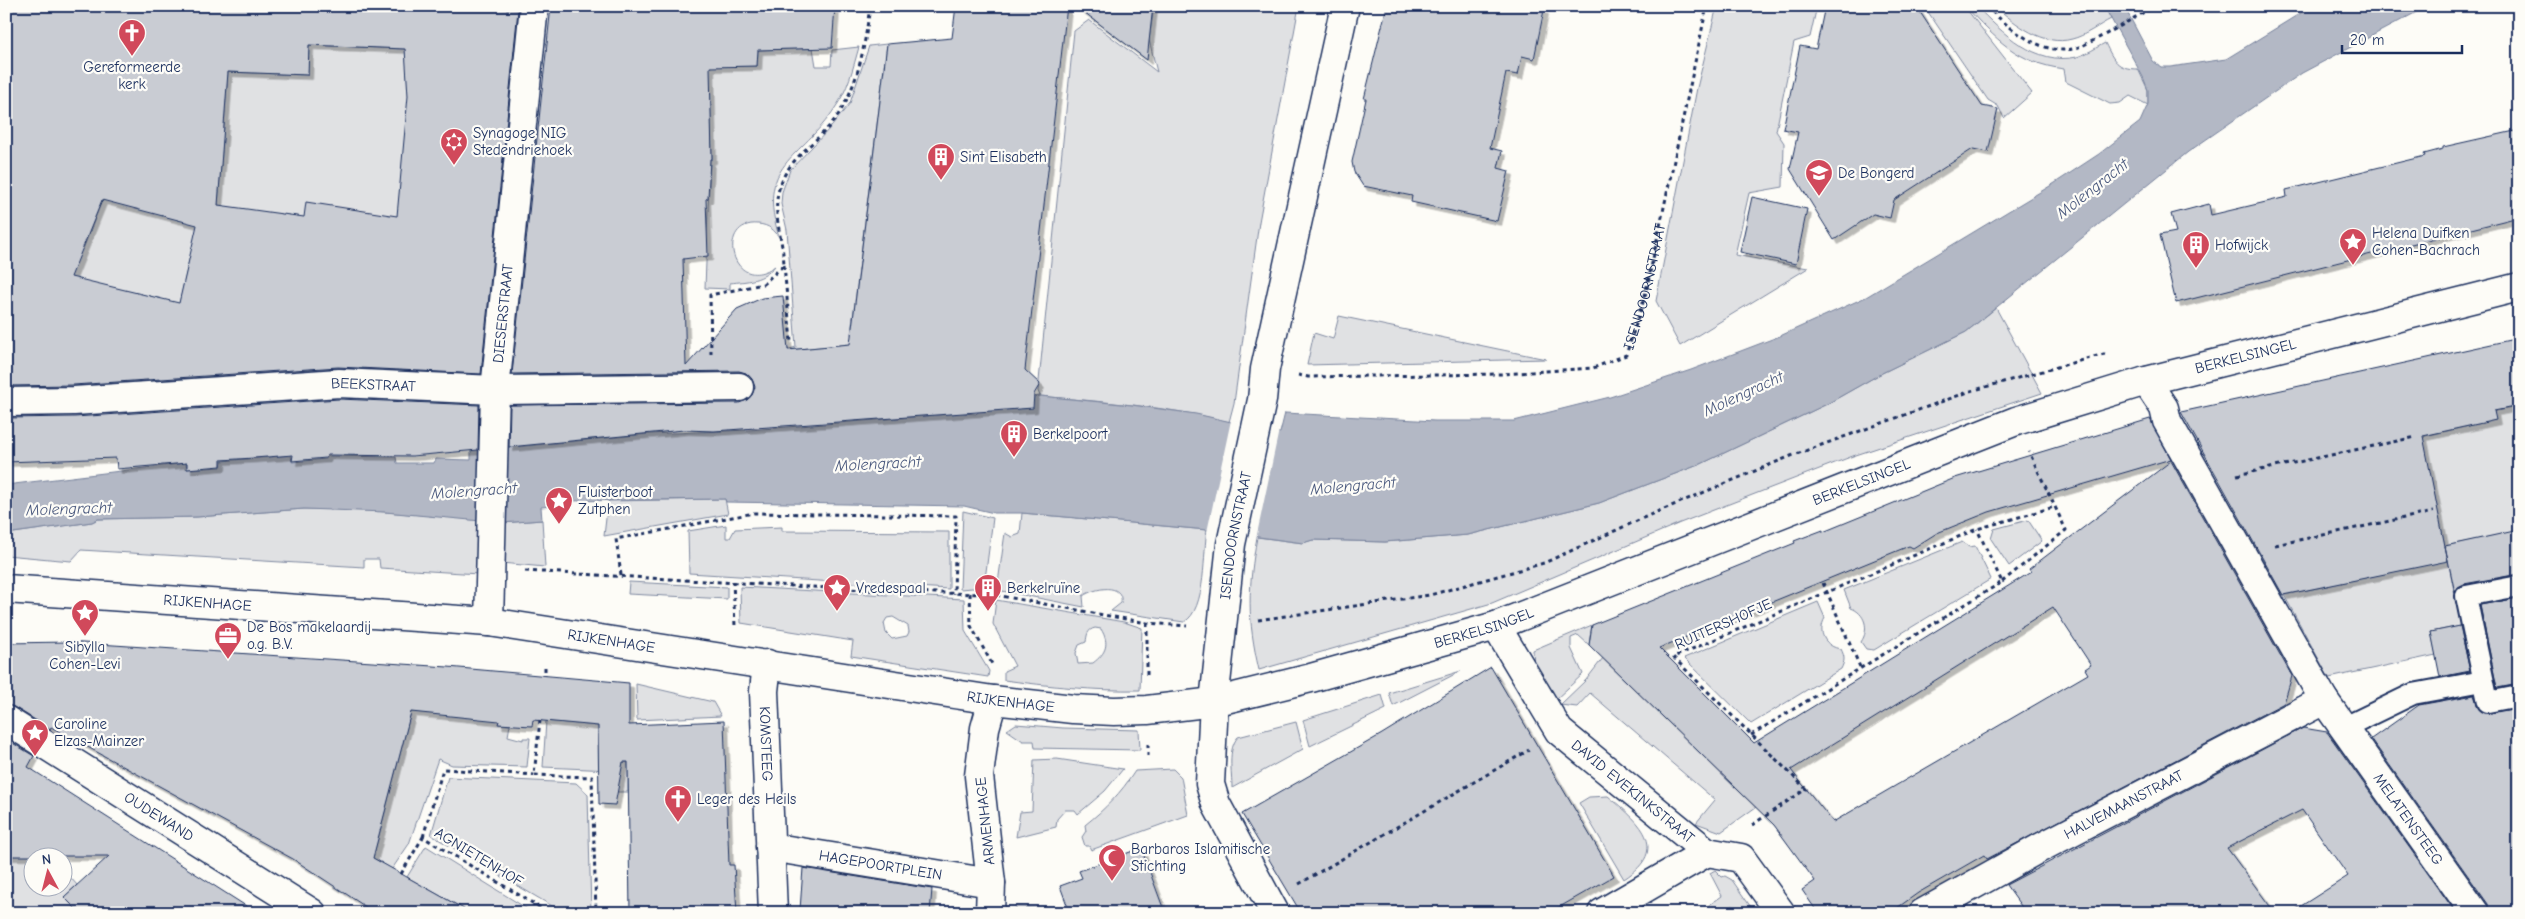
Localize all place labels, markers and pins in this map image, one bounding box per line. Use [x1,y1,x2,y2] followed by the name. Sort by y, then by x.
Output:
[117,18,147,57] church icon: Gereformeerde kerk
[83,58,181,93] place label: Gereformeerde kerk
[473,124,573,159] place label: Synagoge NIG Stedendriehoek
[439,127,469,166] synagogue icon: Synagoge NIG Stedendriehoek
[926,142,956,181] building icon: Sint Elisabeth
[960,148,1047,166] place label: Sint Elisabeth
[1804,158,1834,197] school or university icon: De Bongerd
[1838,164,1914,182] place label: De Bongerd
[2372,224,2480,259] place label: Helena Duifken Cohen-Bachrach
[2338,227,2368,266] place icon: Helena Duifken Cohen-Bachrach
[2181,230,2211,269] building icon: Hofwijck
[2215,236,2269,254] place label: Hofwijck
[999,419,1029,458] building icon: Berkelpoort
[1033,425,1108,443] place label: Berkelpoort
[578,483,653,518] place label: Fluisterboot Zutphen
[544,486,574,525] place icon: Fluisterboot Zutphen
[822,573,852,612] place icon: Vredespaal
[973,573,1003,612] building icon: Berkelruïne
[856,579,926,597] place label: Vredespaal
[1007,579,1081,597] place label: Berkelruïne
[70,598,100,637] place icon: Sibylla Cohen-Levi
[247,618,371,653] place label: De Bos makelaardij o.g. B.V.
[213,621,243,660] office icon: De Bos makelaardij o.g. B.V.
[49,638,121,673] place label: Sibylla Cohen-Levi
[54,715,144,750] place label: Caroline Elzas-Mainzer
[20,718,50,757] place icon: Caroline Elzas-Mainzer
[663,784,693,823] church icon: Leger des Heils
[697,790,796,808] place label: Leger des Heils
[1131,840,1271,875] place label: Barbaros Islamitische Stichting
[1097,843,1127,882] mosque icon: Barbaros Islamitische Stichting

